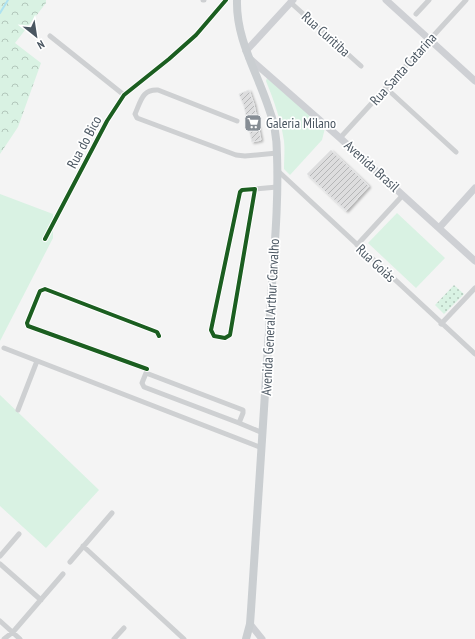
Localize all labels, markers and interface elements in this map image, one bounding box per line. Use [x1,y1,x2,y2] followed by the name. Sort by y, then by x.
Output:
[298,8,354,60] street label: Rua Curitiba
[16,16,56,56] north arrow
[366,29,440,109] street label: Rua Santa Catarina
[35,37,47,52] text: N
[63,113,105,171] street label: Rua do Bico
[243,113,263,133] supermarket icon: Galeria Milano
[266,114,336,132] place label: Galeria Milano
[341,136,404,196] street label: Avenida Brasil
[257,238,283,396] street label: Avenida General Arthur Carvalho
[352,240,400,286] street label: Rua Goiás

